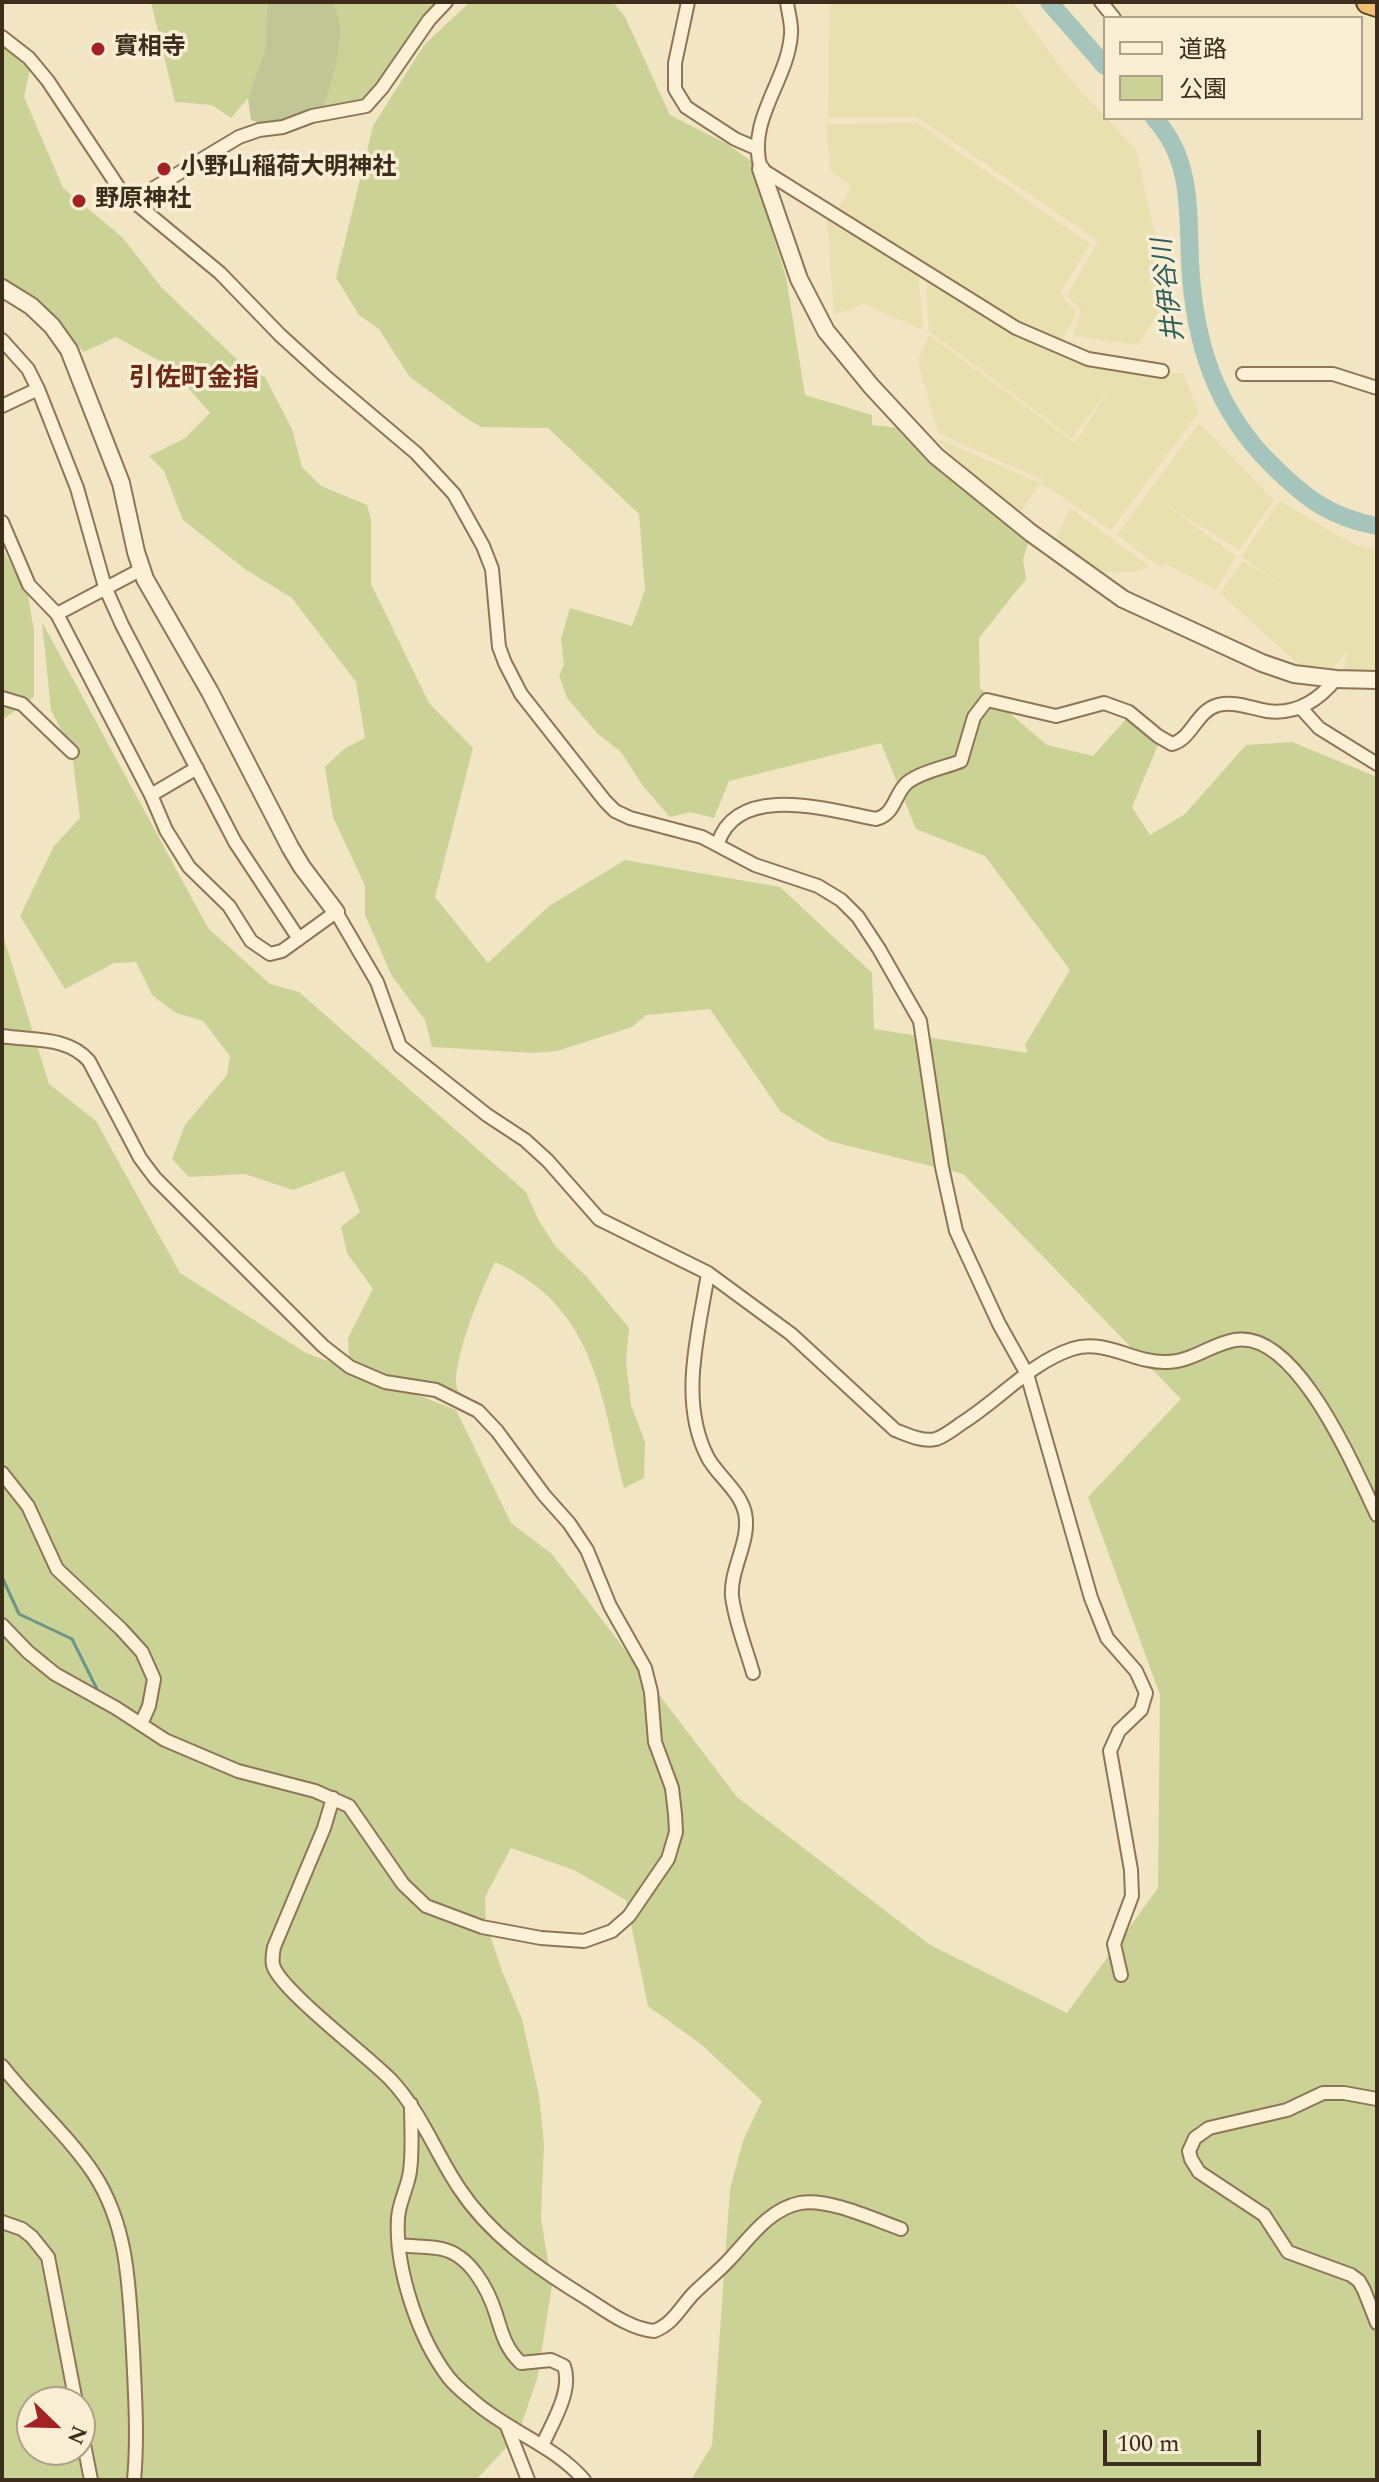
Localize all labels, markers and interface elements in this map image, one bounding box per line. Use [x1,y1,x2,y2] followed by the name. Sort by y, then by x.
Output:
[1103,16,1363,120] legend
[1179,32,1227,68] text: 道路
[114,35,186,63] place label: 實相寺
[89,40,107,58] marker: 實相寺
[1179,72,1227,108] text: 公園
[180,155,396,183] place label: 小野山稲荷大明神社
[155,160,173,178] marker: 小野山稲荷大明神社
[95,187,191,215] place label: 野原神社
[70,192,88,210] marker: 野原神社
[1149,236,1193,344] water label: 井伊谷川
[129,365,259,397] district label: 引佐町金指
[16,2386,96,2466] north arrow
[1107,2414,1265,2464] scale bar
[58,2420,95,2449] text: N
[1117,2426,1180,2462] text: 100 m

